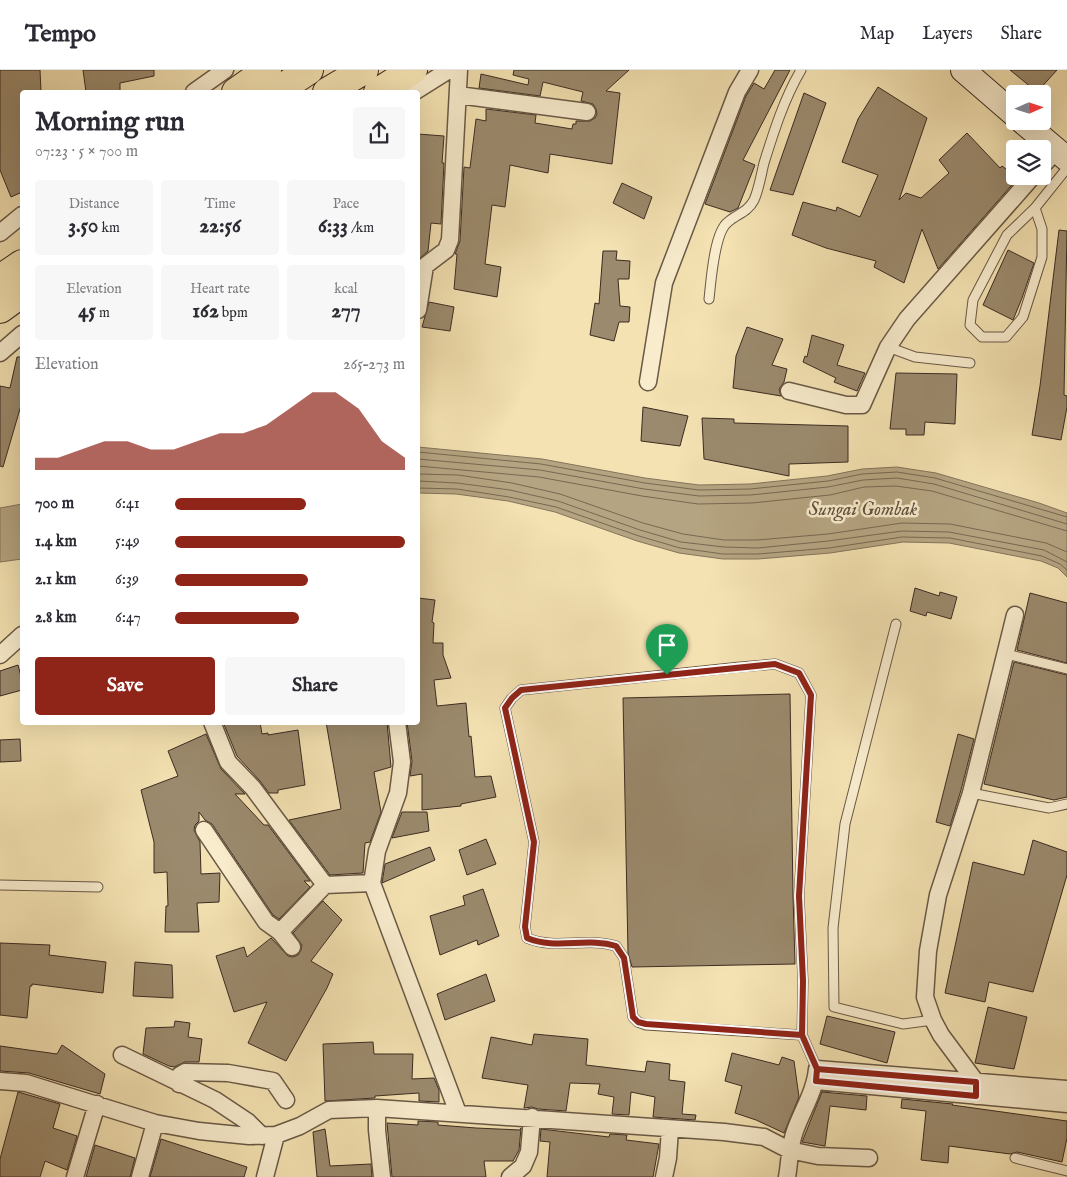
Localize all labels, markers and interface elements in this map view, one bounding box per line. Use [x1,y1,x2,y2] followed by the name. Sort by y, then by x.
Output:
[25,19,96,50] text: Tempo
[860,23,894,46] text: Map
[922,23,973,46] text: Layers
[1001,23,1042,46] text: Share
[1006,85,1051,130] north arrow
[1006,85,1051,185] map controls
[35,105,185,140] text: Morning run
[353,107,405,159] button: share
[1006,140,1051,185] button: layers
[35,142,138,162] text: 07:23 · 5 × 700 m
[69,195,119,213] text: Distance
[204,195,236,213] text: Time
[333,195,359,213] text: Pace
[68,213,98,240] text: 3.50
[199,213,241,240] text: 22:56
[318,213,348,240] text: 6:33
[98,219,120,237] text: km
[348,219,374,237] text: /km
[66,280,122,298] text: Elevation
[190,280,250,298] text: Heart rate
[334,280,358,298] text: kcal
[78,298,96,325] text: 45
[192,298,219,325] text: 162
[331,298,361,325] text: 277
[96,304,110,322] text: m
[219,304,248,322] text: bpm
[35,355,98,375] text: Elevation
[343,355,405,375] text: 265–273 m
[35,494,74,514] text: 700 m
[115,494,140,514] text: 6:41
[809,498,918,522] water label: Sungai Gombak
[35,532,77,552] text: 1.4 km
[115,532,140,552] text: 5:49
[35,570,76,590] text: 2.1 km
[115,570,139,590] text: 6:39
[35,608,77,628] text: 2.8 km
[115,608,141,628] text: 6:47
[646,624,688,675] pin
[653,631,681,659] icon: arrive
[35,657,215,715] button: Save
[225,657,405,715] button: Share

